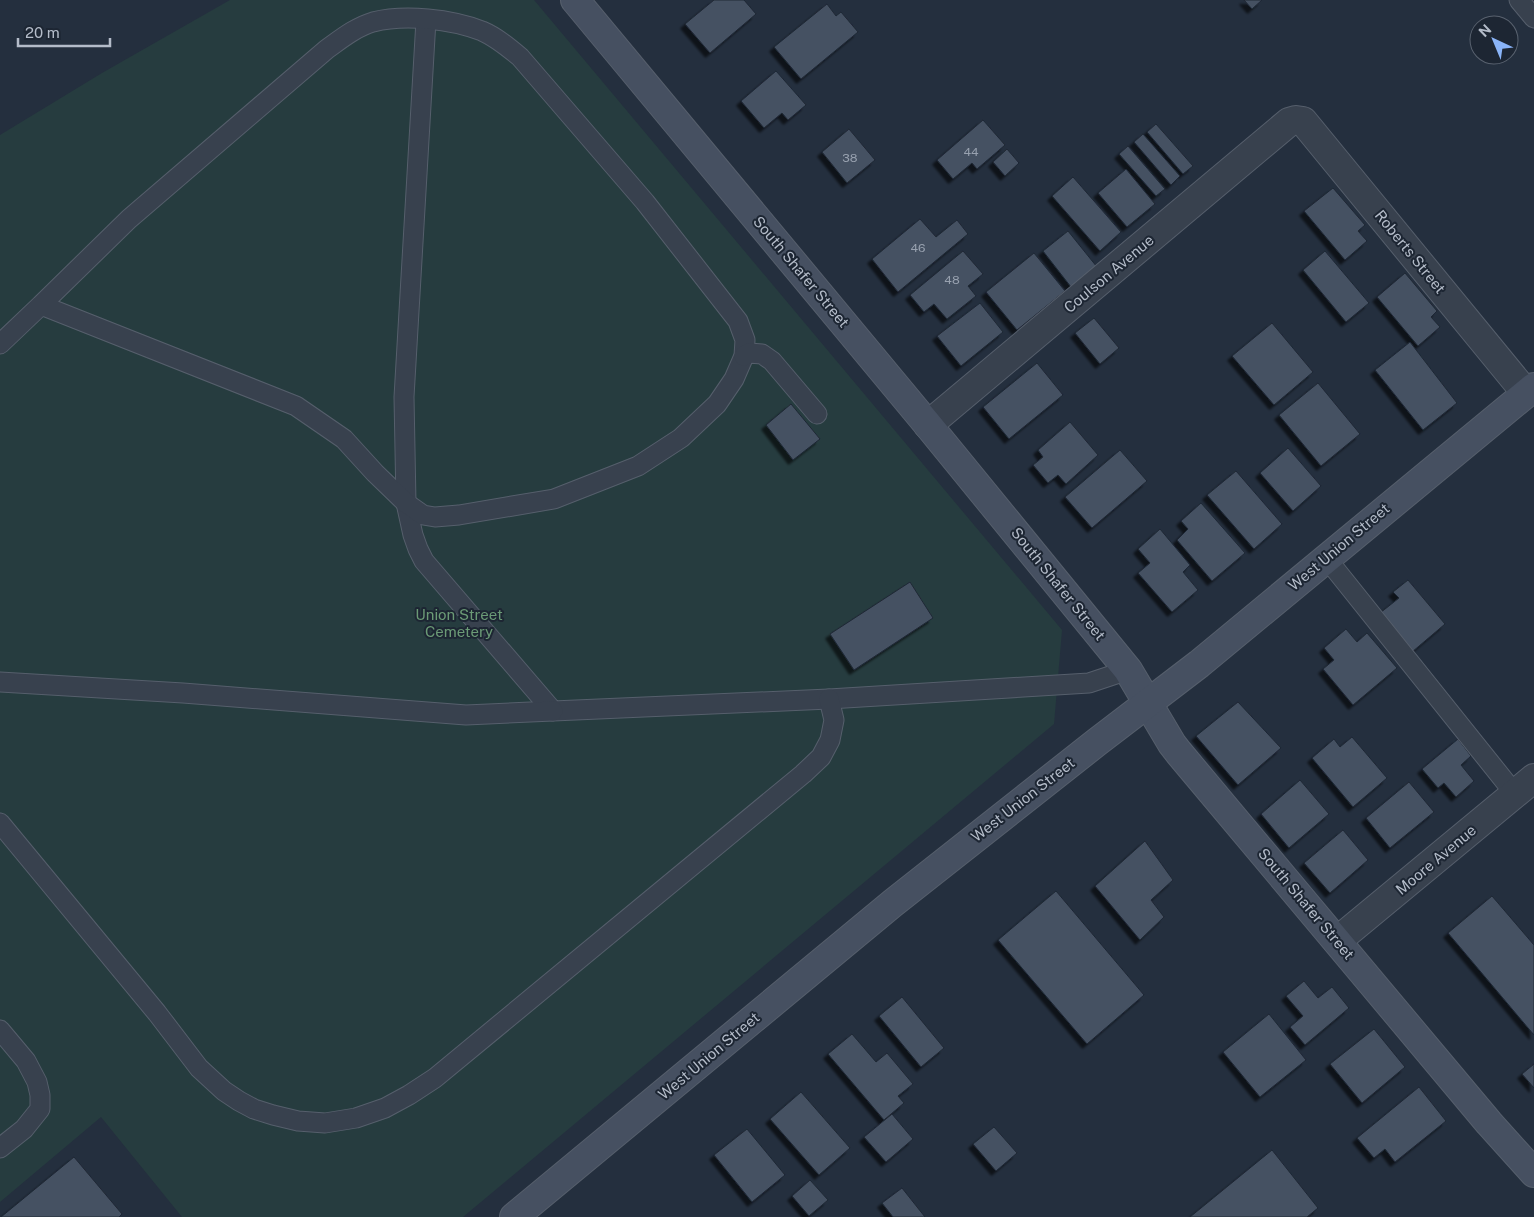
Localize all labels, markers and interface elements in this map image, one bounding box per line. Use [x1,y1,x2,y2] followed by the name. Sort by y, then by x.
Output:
[18,15,110,47] scale bar
[1469,15,1519,65] north arrow
[1475,21,1494,40] text: N
[25,24,60,41] text: 20 m
[963,145,979,159] house number: 44
[842,151,858,165] house number: 38
[1372,207,1449,297] street label: Roberts Street
[750,213,853,331] street label: South Shafer Street
[1060,231,1157,316] street label: Coulson Avenue
[910,241,926,255] house number: 46
[944,273,960,287] house number: 48
[1285,499,1393,594] street label: West Union Street
[1008,524,1109,643] street label: South Shafer Street
[415,606,503,640] park label: Union Street Cemetery
[968,754,1078,845] street label: West Union Street
[1392,821,1479,898] street label: Moore Avenue
[1255,845,1358,963] street label: South Shafer Street
[655,1008,763,1103] street label: West Union Street

